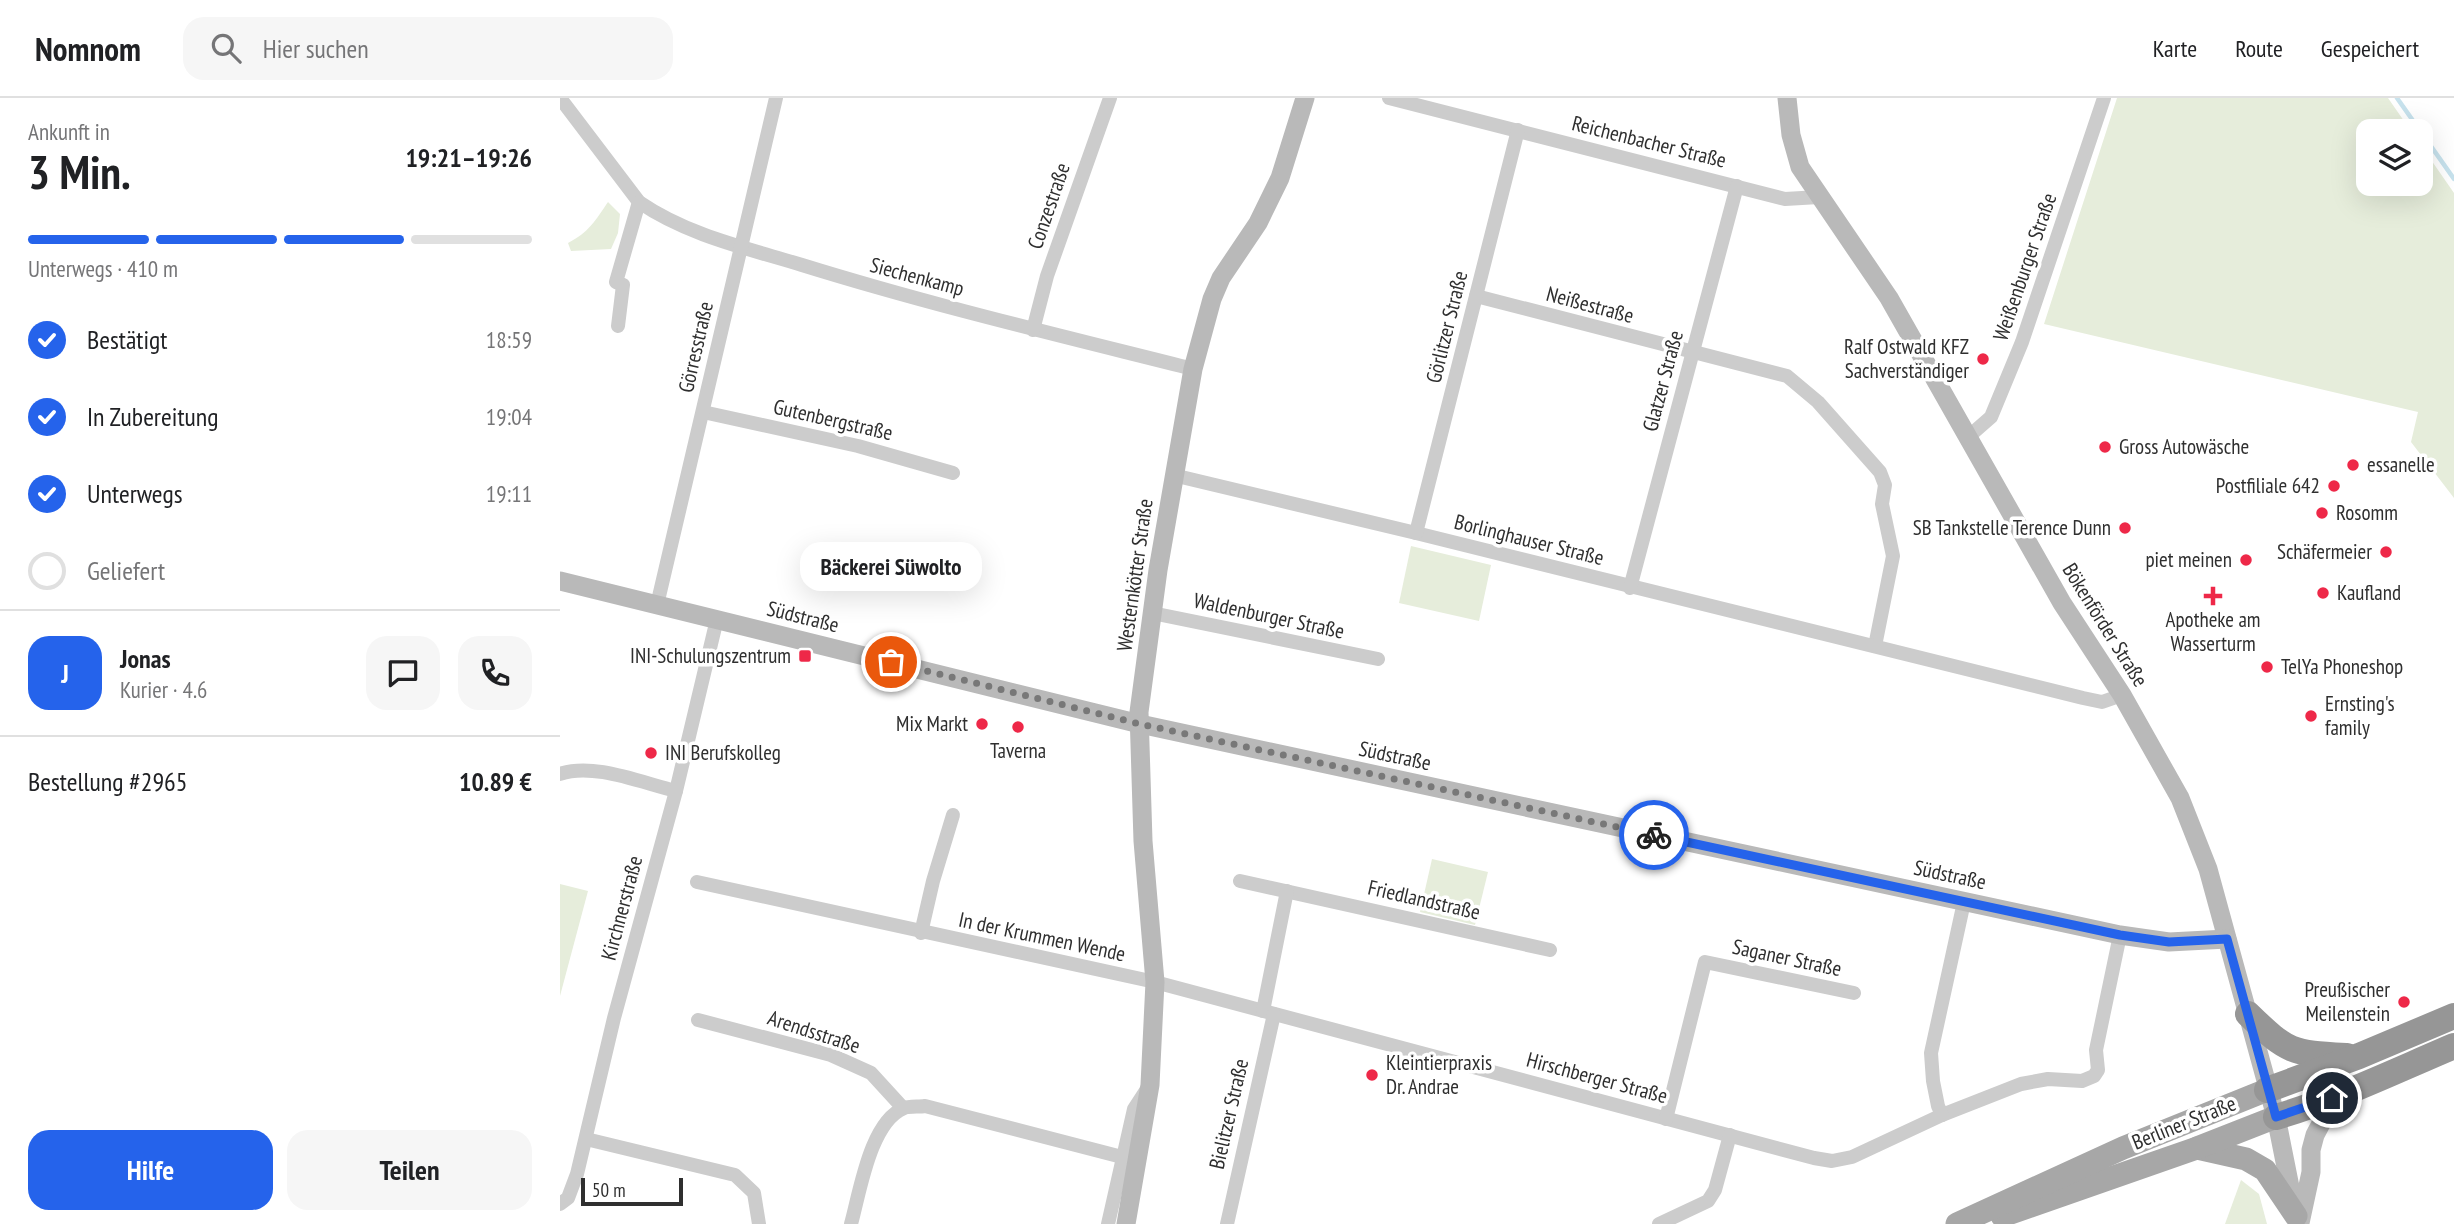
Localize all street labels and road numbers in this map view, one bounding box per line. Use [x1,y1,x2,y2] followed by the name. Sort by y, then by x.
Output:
[1569,109,1729,174] street label: Reichenbacher Straße
[1021,159,1076,252] street label: Conzestraße
[1987,189,2062,344] street label: Weißenburger Straße
[867,251,967,302] street label: Siechenkamp
[1420,268,1473,386] street label: Görlitzer Straße
[1543,280,1637,329] street label: Neißestraße
[672,299,719,395] street label: Görresstraße
[1636,327,1689,434] street label: Glatzer Straße
[771,393,895,446] street label: Gutenbergstraße
[1110,497,1159,653] street label: Westernkötter Straße
[1452,508,1607,571] street label: Borlinghauser Straße
[2057,558,2154,692] street label: Bökenförder Straße
[1191,586,1347,645] street label: Waldenburger Straße
[764,595,842,638] street label: Südstraße
[1357,735,1434,776] street label: Südstraße
[595,853,648,963] street label: Kirchnerstraße
[1912,854,1989,895] street label: Südstraße
[1365,874,1483,926] street label: Friedlandstraße
[956,906,1128,967] street label: In der Krummen Wende
[1730,933,1844,982] street label: Saganer Straße
[764,1004,864,1059] street label: Arendsstraße
[1524,1046,1671,1109] street label: Hirschberger Straße
[1203,1056,1254,1172] street label: Bielitzer Straße
[2128,1089,2240,1156] street label: Berliner Straße

